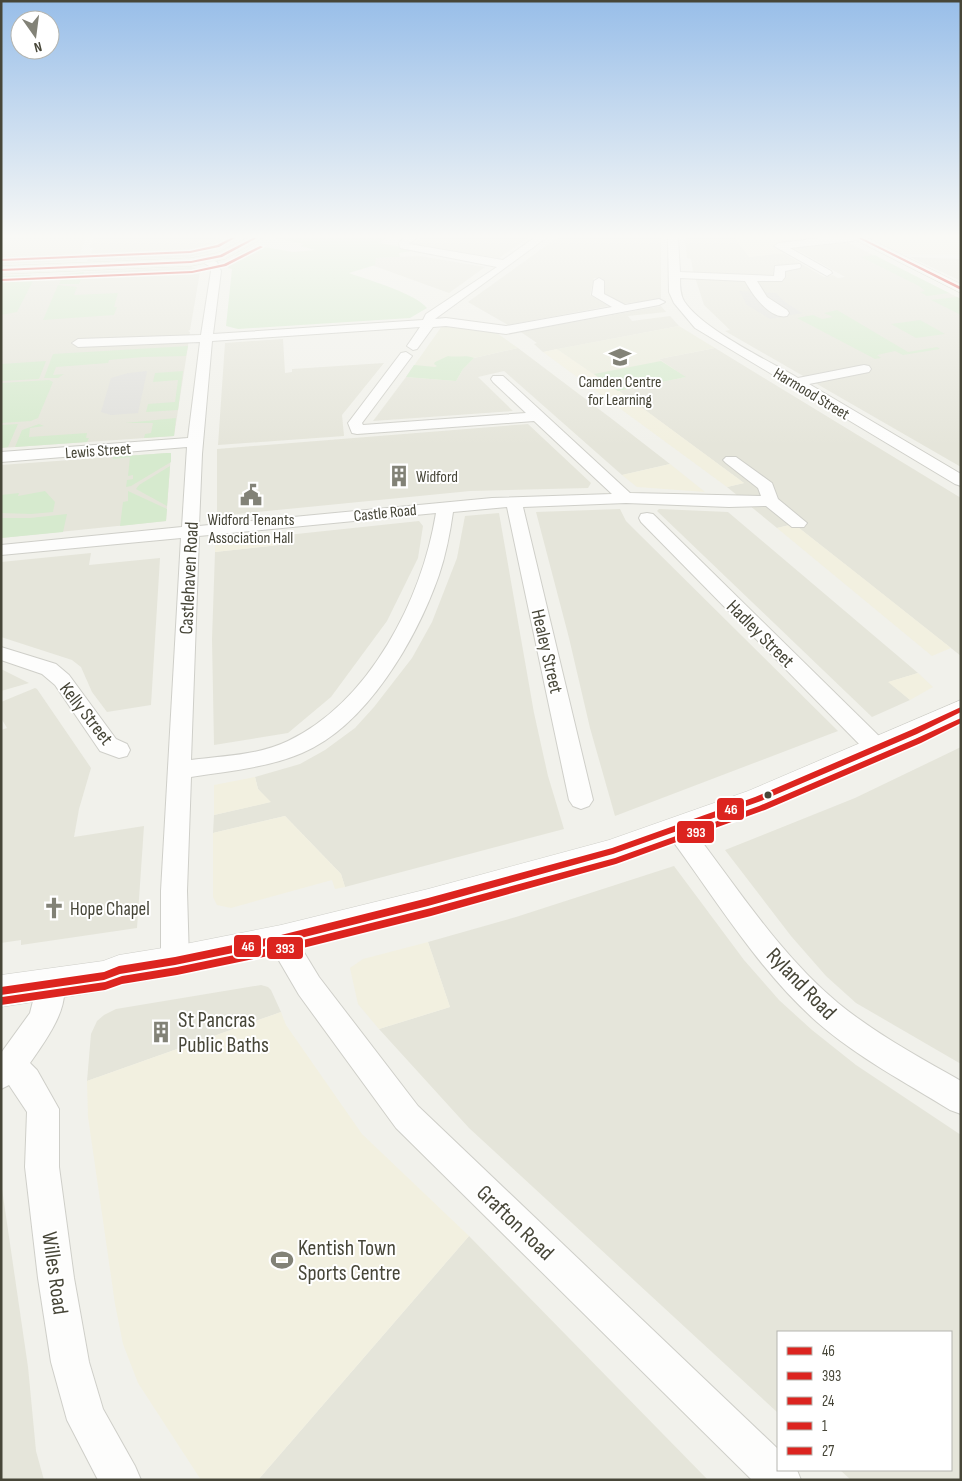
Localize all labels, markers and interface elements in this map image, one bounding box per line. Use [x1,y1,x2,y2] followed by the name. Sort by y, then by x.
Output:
[10,10,60,60] north arrow
[32,38,44,56] text: N
[607,344,633,370] school or university icon: Camden Centre for Learning
[770,364,853,424] street label: Harmood Street
[578,373,662,410] place label: Camden Centre for Learning
[64,440,132,463] street label: Lewis Street
[386,463,412,489] building icon: Widford
[416,468,458,487] place label: Widford
[238,482,264,508] public building icon: Widford Tenants Association Hall
[353,501,417,526] street label: Castle Road
[208,511,295,548] place label: Widford Tenants Association Hall
[175,521,204,635] street label: Castlehaven Road
[721,595,799,673] street label: Hadley Street
[526,607,567,696] street label: Healey Street
[54,678,118,750] street label: Kelly Street
[763,790,773,800] unlabelled marker
[716,797,745,821] line badge: 46
[724,801,738,818] text: 46
[676,820,715,844] line badge: 393
[686,824,706,841] text: 393
[41,895,67,921] church icon: Hope Chapel
[70,898,150,921] place label: Hope Chapel
[233,934,262,958] line badge: 46
[266,936,304,960] line badge: 393
[241,938,255,955] text: 46
[275,940,295,957] text: 393
[760,942,842,1026] street label: Ryland Road
[178,1007,269,1059] place label: St Pancras Public Baths
[148,1019,174,1045] building icon: St Pancras Public Baths
[471,1180,559,1266] street label: Grafton Road
[35,1230,74,1316] street label: Willes Road
[298,1235,401,1287] place label: Kentish Town Sports Centre
[269,1247,295,1273] sports icon: Kentish Town Sports Centre
[777,1331,952,1471] legend
[822,1342,835,1361] text: 46
[822,1367,841,1386] text: 393
[822,1392,834,1411] text: 24
[822,1417,828,1436] text: 1
[822,1442,834,1461] text: 27

